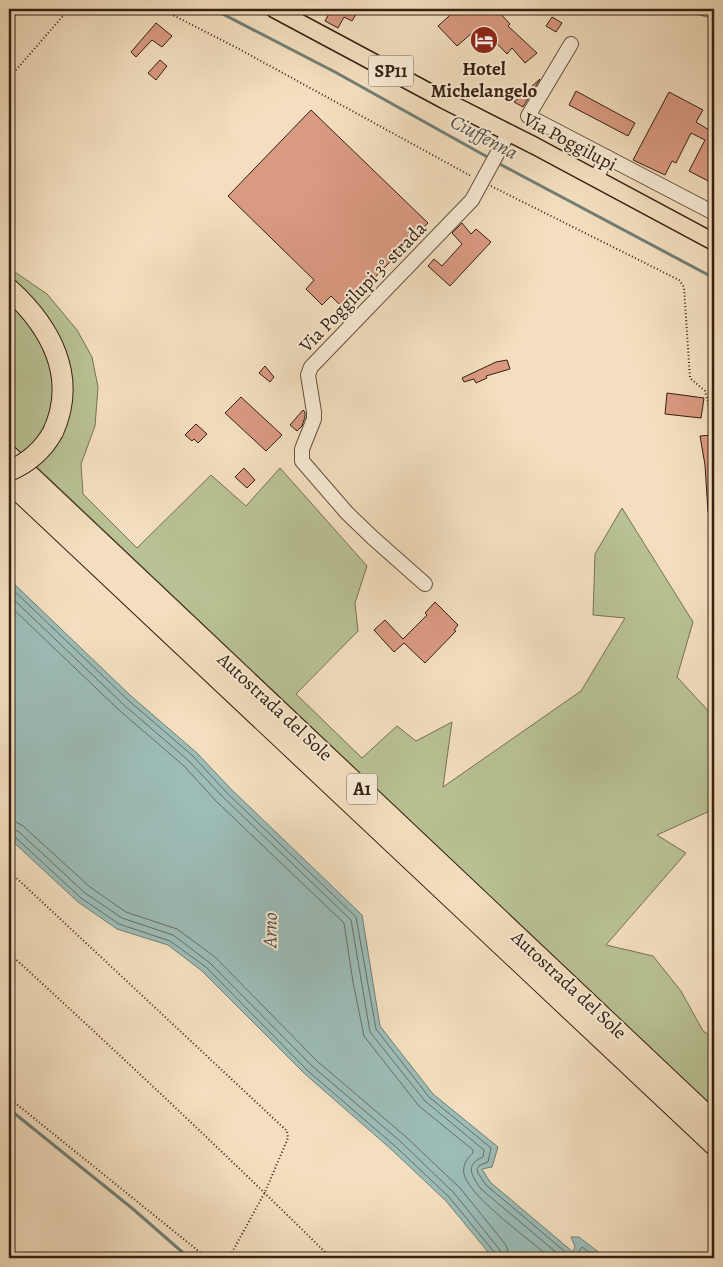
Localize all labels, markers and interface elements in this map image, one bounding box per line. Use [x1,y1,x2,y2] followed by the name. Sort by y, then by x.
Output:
[469,25,499,55] hotel icon: Hotel Michelangelo
[368,56,414,86] road number: SP11
[431,56,537,104] place label: Hotel Michelangelo
[518,106,621,178] street label: Via Poggilupi
[446,108,522,166] water label: Ciuffenna
[293,216,432,359] street label: Via Poggilupi 3° strada
[211,646,338,767] street label: Autostrada del Sole
[347,774,377,804] road number: A1
[256,912,284,949] water label: Arno
[505,924,632,1045] street label: Autostrada del Sole

